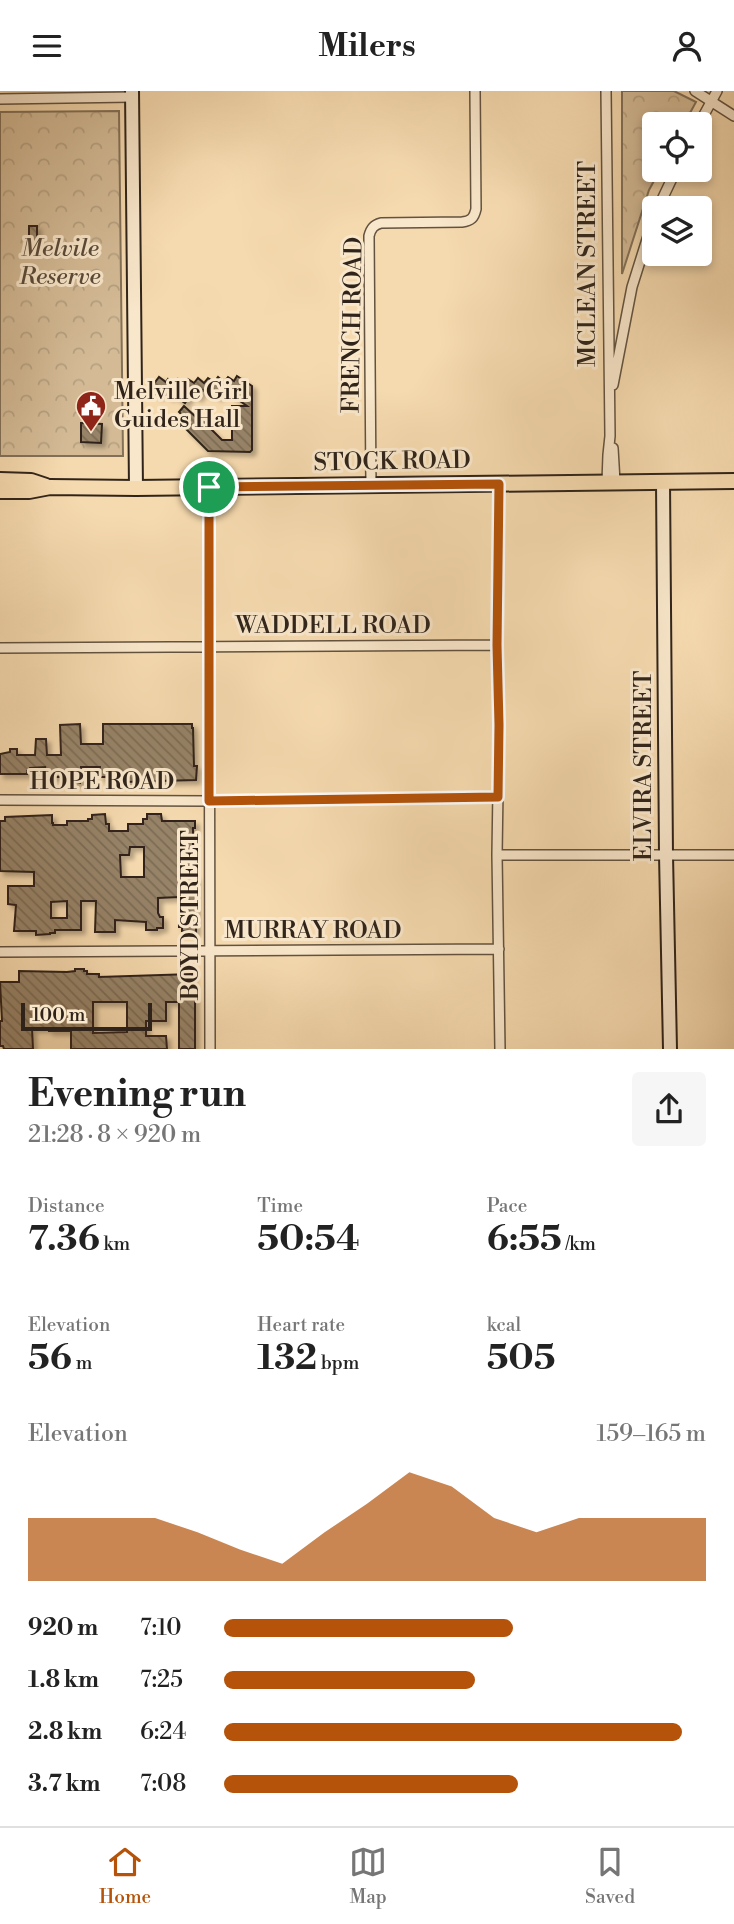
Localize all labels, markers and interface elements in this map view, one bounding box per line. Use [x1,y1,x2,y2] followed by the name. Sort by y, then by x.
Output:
[318,26,416,66] text: Milers
[28,27,66,65] icon: menu
[668,27,706,65] icon: person
[642,112,712,266] map controls
[642,112,712,182] button: locate
[573,161,603,367] street label: MCLEAN STREET
[642,196,712,266] button: layers
[18,234,101,292] park label: Melvile Reserve
[336,237,370,413] street label: FRENCH ROAD
[114,377,248,435] place label: Melville Girl Guides Hall
[74,389,108,433] public building icon: Melville Girl Guides Hall
[313,446,471,478] street label: STOCK ROAD
[179,457,239,517] pin
[190,468,228,506] icon: arrive
[234,611,431,641] street label: WADDELL ROAD
[629,671,659,861] street label: ELVIRA STREET
[30,767,174,797] street label: HOPE ROAD
[176,830,206,1001] street label: BOYD STREET
[224,916,402,946] street label: MURRAY ROAD
[21,1000,152,1032] scale bar
[32,1003,85,1027] text: 100 m
[28,1071,246,1118] text: Evening run
[632,1072,706,1146] button: share
[28,1121,201,1149] text: 21:28 · 8 × 920 m
[28,1194,105,1218] text: Distance
[257,1194,303,1218] text: Time
[487,1194,527,1218] text: Pace
[28,1218,100,1261] text: 7.36
[257,1218,360,1261] text: 50:54
[487,1218,562,1261] text: 6:55
[100,1232,130,1256] text: km
[562,1232,596,1256] text: /km
[28,1313,110,1337] text: Elevation
[257,1313,345,1337] text: Heart rate
[487,1313,521,1337] text: kcal
[28,1337,72,1380] text: 56
[257,1337,317,1380] text: 132
[487,1337,556,1380] text: 505
[72,1351,92,1375] text: m
[317,1351,359,1375] text: bpm
[28,1420,128,1448] text: Elevation
[597,1420,706,1448] text: 159–165 m
[28,1614,98,1642] text: 920 m
[140,1614,182,1642] text: 7:10
[28,1666,99,1694] text: 1.8 km
[140,1666,183,1694] text: 7:25
[28,1718,102,1746] text: 2.8 km
[140,1718,186,1746] text: 6:24
[28,1770,101,1798] text: 3.7 km
[140,1770,186,1798] text: 7:08
[99,1843,151,1909] tab: Home
[349,1843,387,1909] tab: Map
[585,1843,635,1909] tab: Saved

